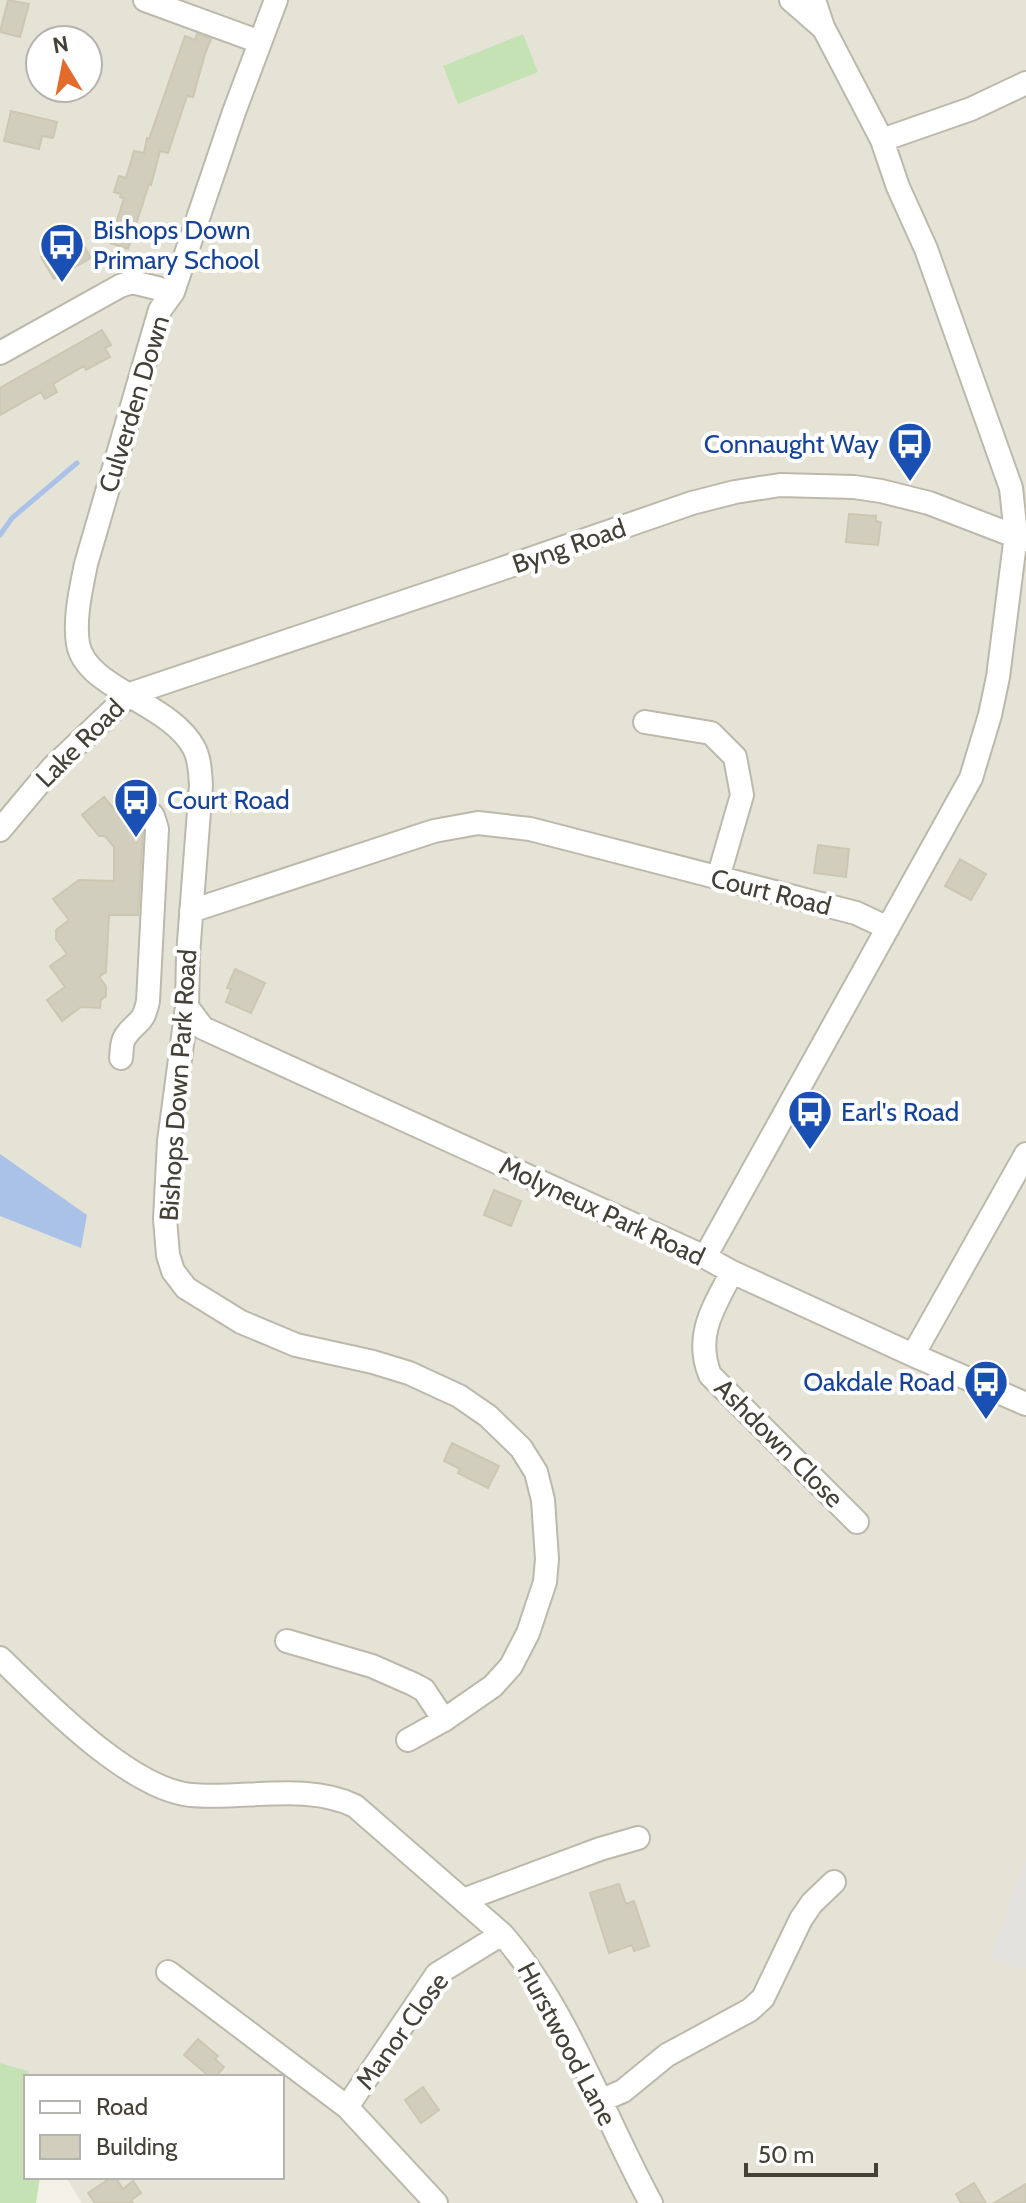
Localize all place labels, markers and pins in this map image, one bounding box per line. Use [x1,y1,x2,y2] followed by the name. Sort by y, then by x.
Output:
[93,214,260,276] place label: Bishops Down Primary School
[38,221,86,284] bus stop icon: Bishops Down Primary School
[886,420,934,483] bus stop icon: Connaught Way
[704,428,879,460] place label: Connaught Way
[112,776,160,839] bus stop icon: Court Road
[167,784,290,816] place label: Court Road
[786,1088,834,1151] bus stop icon: Earl's Road
[841,1096,959,1128] place label: Earl's Road
[962,1358,1010,1421] bus stop icon: Oakdale Road
[803,1366,955,1398] place label: Oakdale Road

